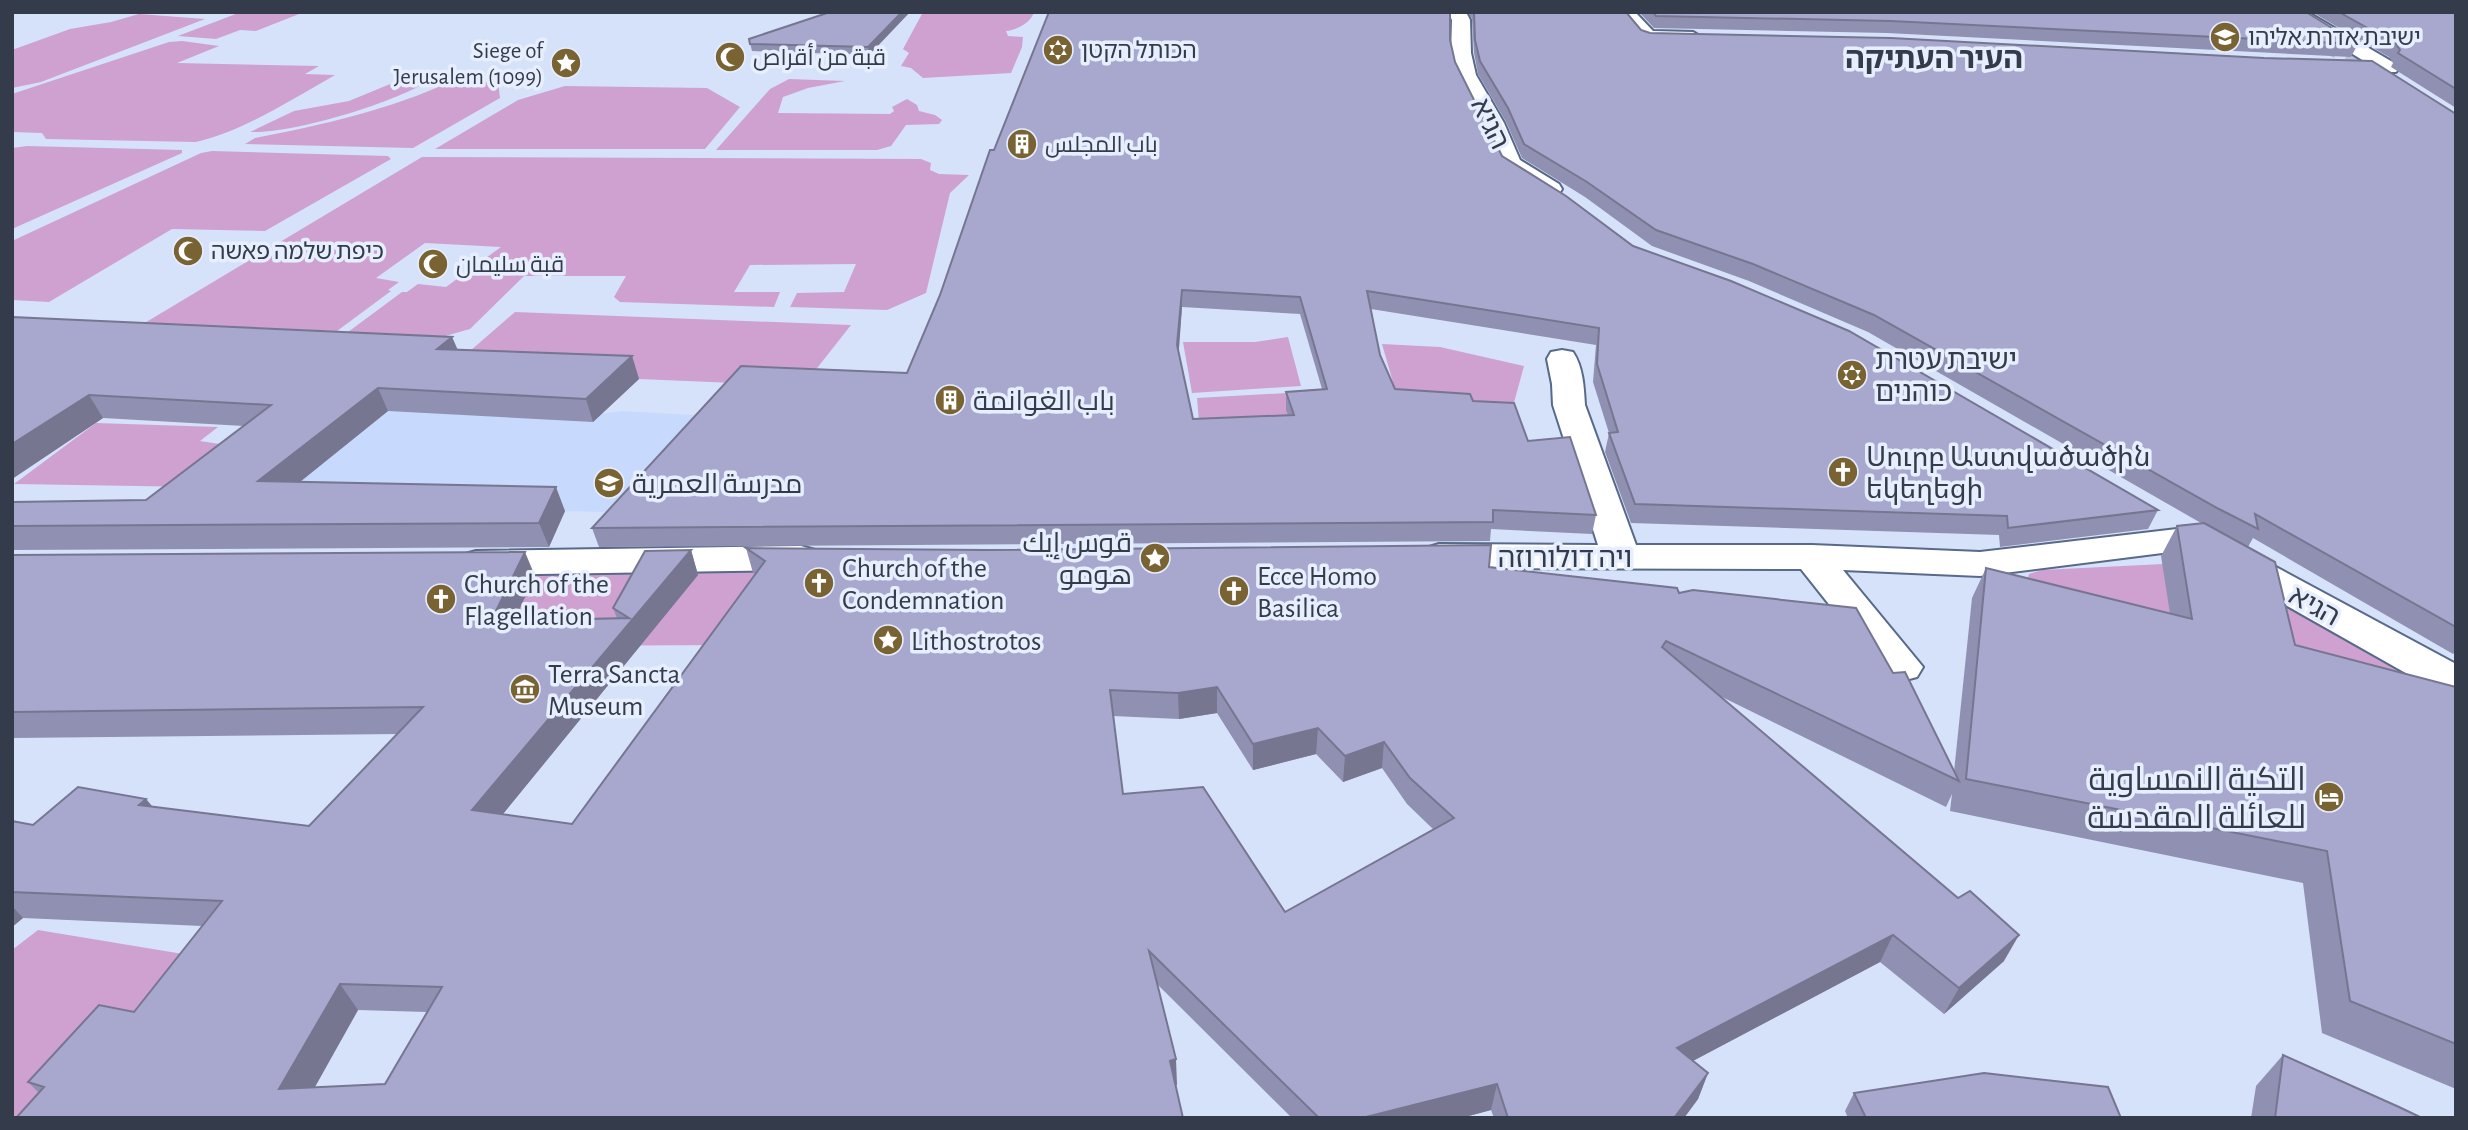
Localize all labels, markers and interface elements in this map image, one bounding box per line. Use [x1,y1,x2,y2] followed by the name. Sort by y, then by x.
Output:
[2208,20,2242,54] school or university icon: ישיבת אדרת אליהו
[2248,27,2421,50] place label: ישיבת אדרת אליהו
[1041,33,1075,67] synagogue icon: הכותל הקטן
[394,40,545,89] place label: Siege of Jerusalem (1099)
[713,40,747,74] mosque icon: قبة من أقراص
[1081,40,1197,63] place label: הכותל הקטן
[753,42,886,71] place label: قبة من أقراص
[1845,44,2023,74] district label: העיר העתיקה
[549,46,583,80] place icon: Siege of Jerusalem (1099)
[1465,94,1513,154] street label: הגיא
[1005,127,1039,161] building icon: باب المجلس
[1045,134,1158,158] place label: باب المجلس
[171,234,205,268] mosque icon: כיפת שלמה פאשה
[211,241,384,264] place label: כיפת שלמה פאשה
[416,247,450,281] mosque icon: قبة سليمان
[456,254,564,278] place label: قبة سليمان
[1875,347,2017,407] place label: ישיבת עטרת כוהנים
[1835,358,1869,392] synagogue icon: ישיבת עטרת כוהנים
[933,383,967,417] building icon: باب الغوانمة
[973,388,1115,416] place label: باب الغوانمة
[1866,444,2150,505] place label: Սուրբ Աստվածածին եկեղեցի
[1826,455,1860,489] church icon: Սուրբ Աստվածածին եկեղեցի
[592,466,626,500] school or university icon: مدرسة العمرية
[632,471,803,499] place label: مدرسة العمرية
[1022,530,1132,590] place label: قوس إيك هومو
[1138,541,1172,575] place icon: قوس إيك هومو
[1498,545,1632,573] street label: ויה דולורוזה
[842,555,1004,615] place label: Church of the Condemnation
[1257,563,1377,623] place label: Ecce Homo Basilica
[802,566,836,600] church icon: Church of the Condemnation
[464,571,609,631] place label: Church of the Flagellation
[1217,574,1251,608] church icon: Ecce Homo Basilica
[424,582,458,616] church icon: Church of the Flagellation
[2284,582,2344,632] street label: הגיא
[871,623,905,657] place icon: Lithostrotos
[911,628,1041,656] place label: Lithostrotos
[548,661,681,721] place label: Terra Sancta Museum
[508,672,542,706] museum icon: Terra Sancta Museum
[2087,764,2306,835] place label: التكية النمساوية للعائلة المقدسة
[2312,780,2346,814] hotel icon: التكية النمساوية للعائلة المقدسة

